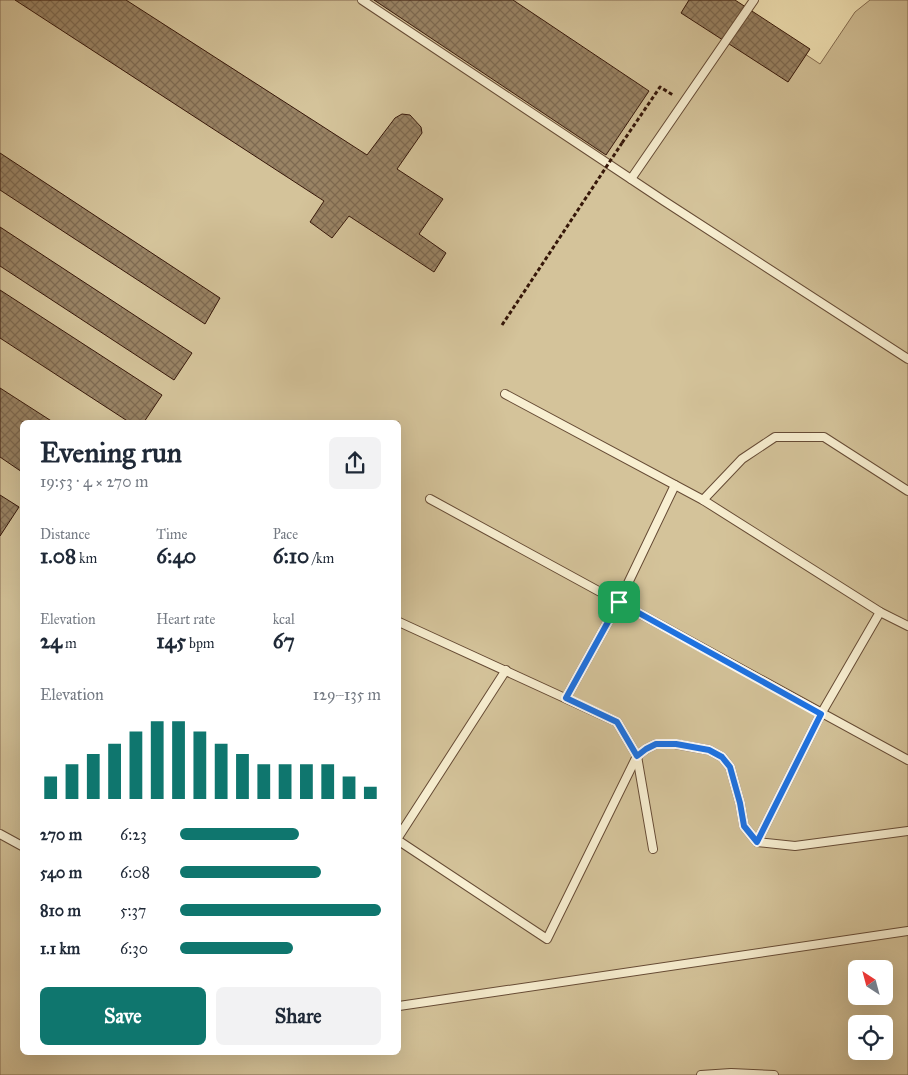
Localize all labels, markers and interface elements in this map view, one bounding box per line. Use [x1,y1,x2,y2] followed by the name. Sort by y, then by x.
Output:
[40,435,182,470] text: Evening run
[329,437,381,489] button: share
[40,472,148,491] text: 19:53 · 4 × 270 m
[40,526,90,543] text: Distance
[156,526,187,543] text: Time
[273,526,298,543] text: Pace
[40,543,76,569] text: 1.08
[156,543,196,569] text: 6:40
[273,543,309,569] text: 6:10
[76,550,97,567] text: km
[309,550,334,567] text: /km
[598,581,640,623] pin
[605,588,633,616] icon: arrive
[40,611,96,628] text: Elevation
[156,611,215,628] text: Heart rate
[273,611,295,628] text: kcal
[40,628,62,654] text: 24
[156,628,186,654] text: 145
[273,628,295,654] text: 67
[62,635,77,652] text: m
[186,635,215,652] text: bpm
[40,685,104,704] text: Elevation
[313,685,381,704] text: 129–135 m
[40,825,82,844] text: 270 m
[120,825,147,844] text: 6:23
[40,863,82,882] text: 540 m
[120,863,150,882] text: 6:08
[40,901,81,920] text: 810 m
[120,901,146,920] text: 5:37
[40,939,80,958] text: 1.1 km
[120,939,148,958] text: 6:30
[848,960,892,1005] north arrow
[848,960,893,1060] map controls
[40,987,206,1045] button: Save
[216,987,381,1045] button: Share
[848,1015,893,1060] button: locate

